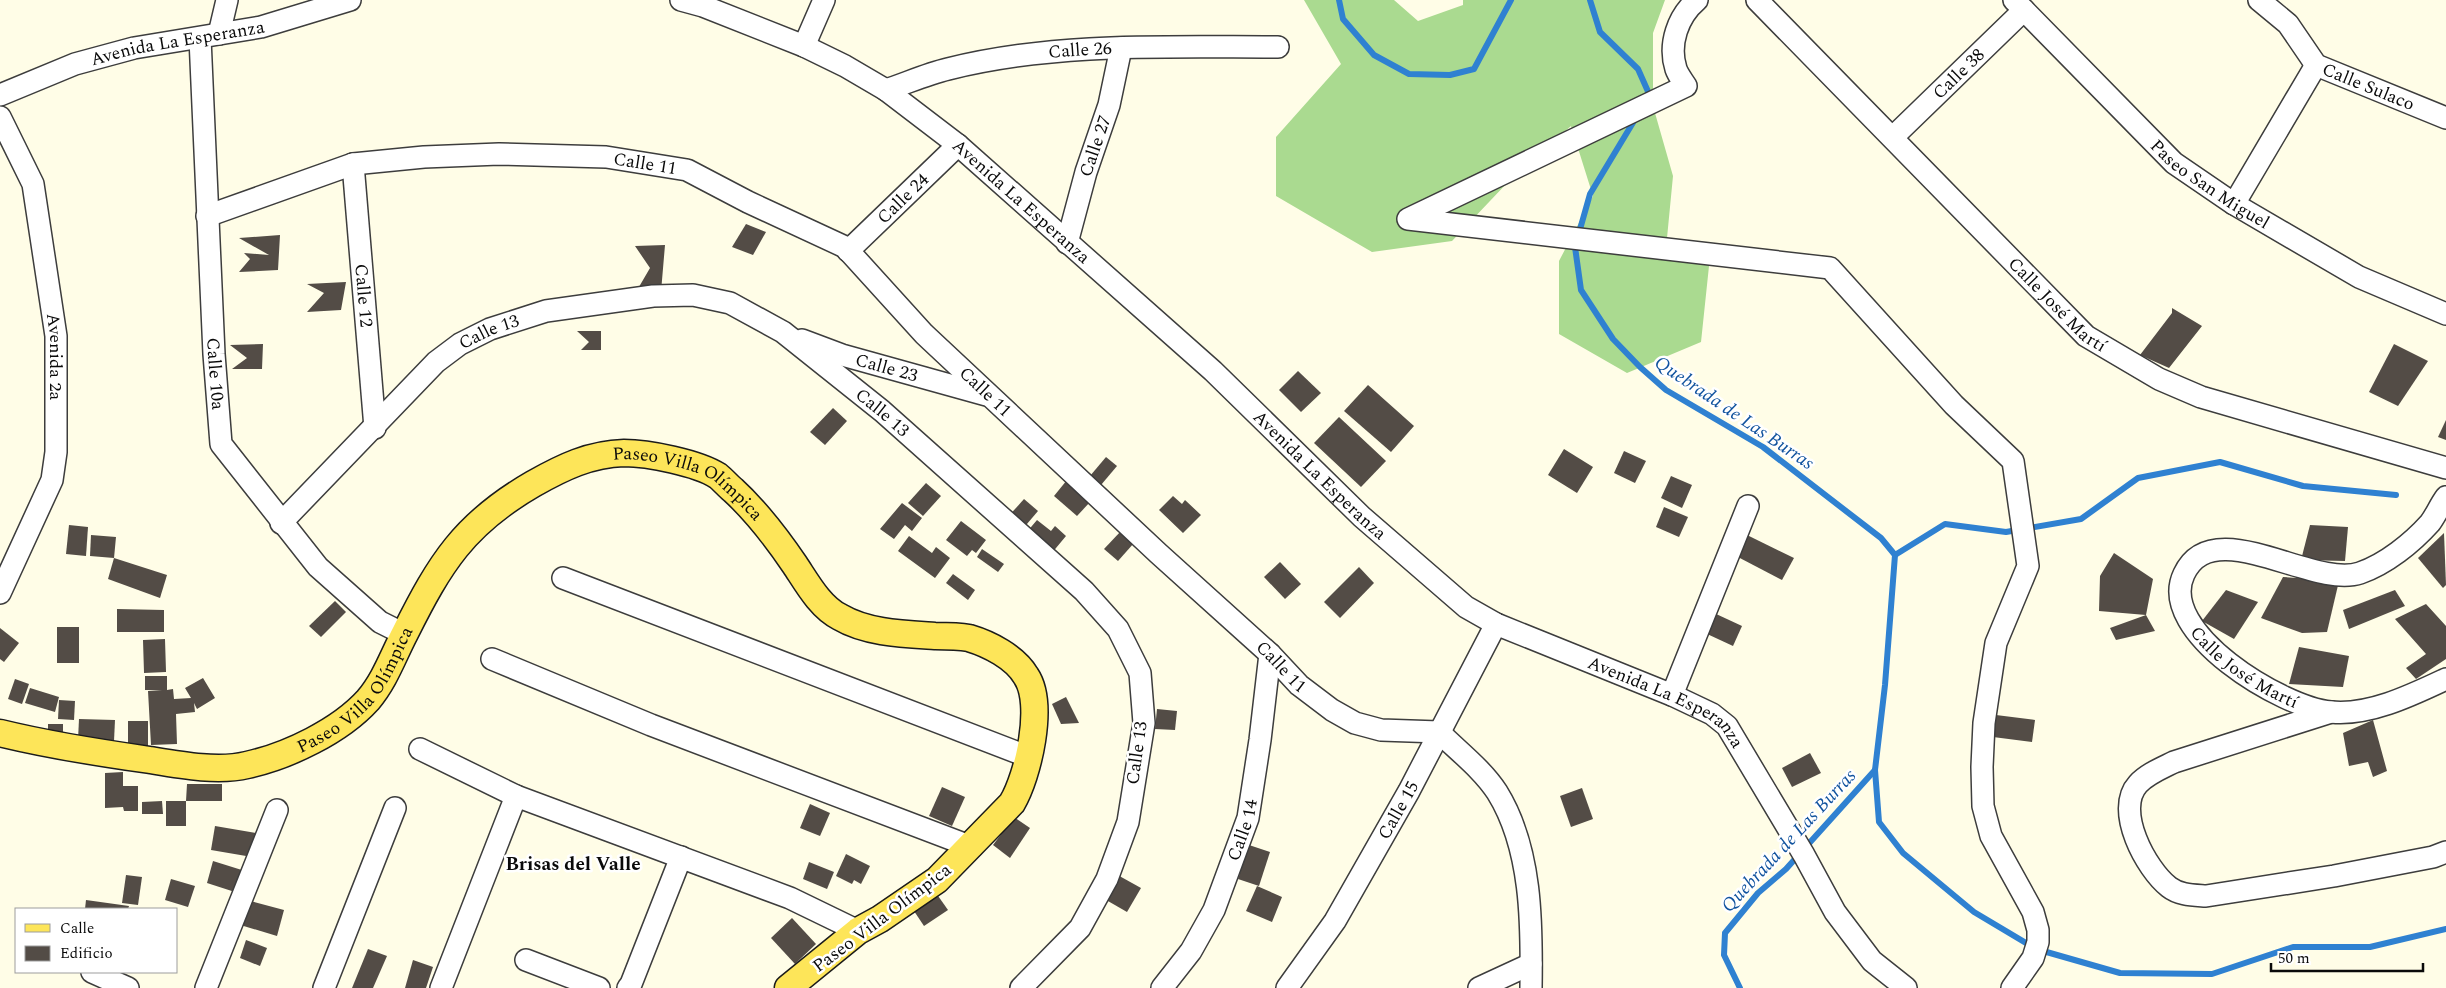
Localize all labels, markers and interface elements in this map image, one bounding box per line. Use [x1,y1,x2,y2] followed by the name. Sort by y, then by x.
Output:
[87,13,267,73] street label: Avenida La Esperanza
[1047,34,1112,66] street label: Calle 26
[1926,42,1991,105] street label: Calle 38
[2318,55,2419,117] street label: Calle Sulaco
[1072,112,1118,180] street label: Calle 27
[946,133,1097,270] street label: Avenida La Esperanza
[2144,133,2275,236] street label: Paseo San Miguel
[612,145,679,182] street label: Calle 11
[870,166,935,230] street label: Calle 24
[2002,251,2113,359] street label: Calle José Martí
[348,263,380,328] street label: Calle 12
[454,307,522,356] street label: Calle 13
[39,311,70,400] street label: Avenida 2a
[200,337,232,411] street label: Calle 10a
[852,346,921,389] street label: Calle 23
[1648,349,1820,478] water label: Quebrada de Las Burras
[953,360,1018,423] street label: Calle 11
[850,381,916,443] street label: Calle 13
[1247,404,1393,546] street label: Avenida La Esperanza
[612,439,770,527] street label: Paseo Villa Olímpica
[2184,620,2304,716] street label: Calle José Martí
[292,622,420,760] street label: Paseo Villa Olímpica
[1250,634,1312,700] street label: Calle 11
[1584,649,1751,753] street label: Avenida La Esperanza
[1119,720,1155,786] street label: Calle 13
[1715,762,1864,919] water label: Quebrada de Las Burras
[1371,776,1426,844] street label: Calle 15
[1220,797,1264,865] street label: Calle 14
[505,850,641,879] district label: Brisas del Valle
[807,857,957,979] street label: Paseo Villa Olímpica
[15,908,178,973] legend
[60,917,94,940] text: Calle
[2271,940,2424,972] scale bar
[60,942,113,965] text: Edificio
[2278,947,2310,970] text: 50 m

